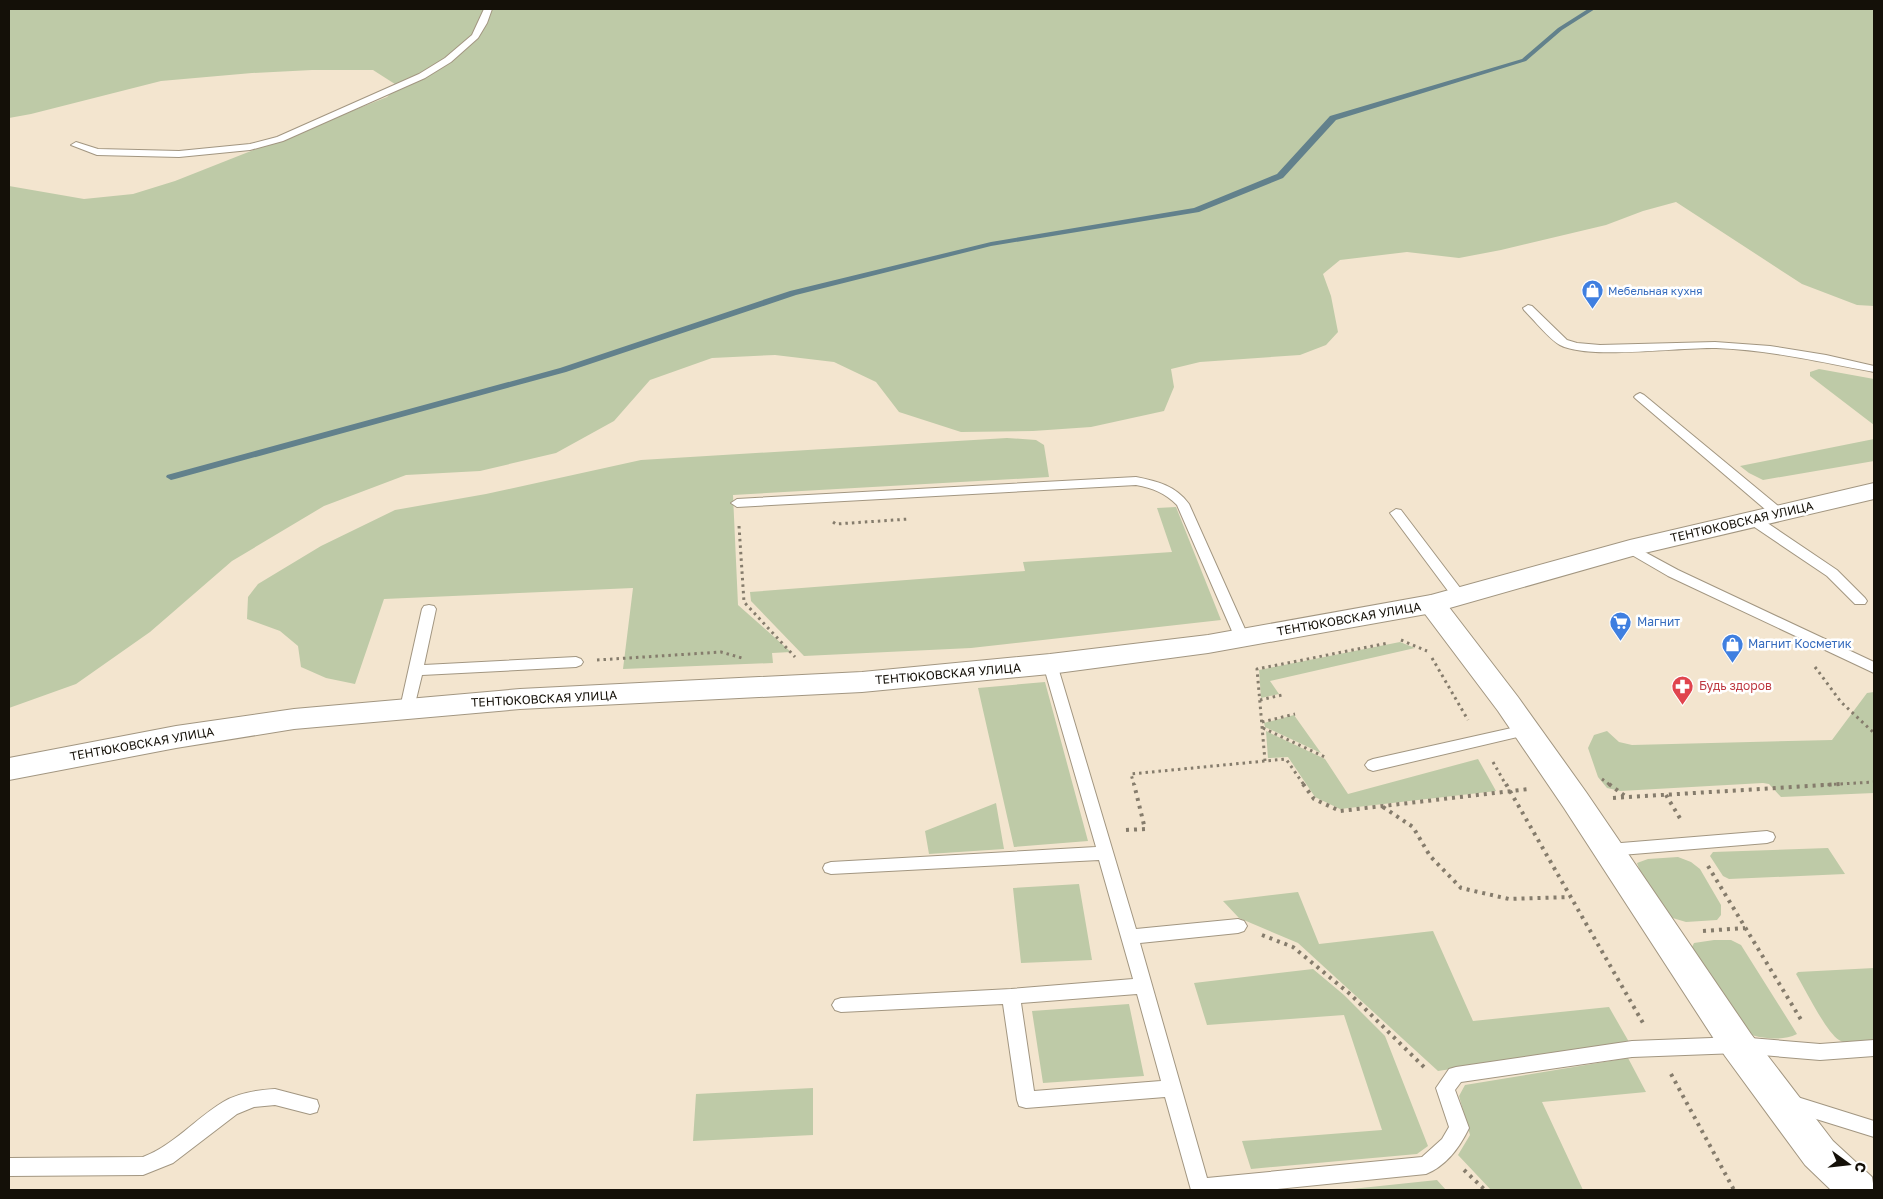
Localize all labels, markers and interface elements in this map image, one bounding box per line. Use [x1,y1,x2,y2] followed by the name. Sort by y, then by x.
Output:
[1580,279,1604,310] shop icon: Мебельная кухня
[1608,284,1703,297] place label: Мебельная кухня
[1669,498,1815,545] street label: ТЕНТЮКОВСКАЯ УЛИЦА
[1276,598,1422,639] street label: ТЕНТЮКОВСКАЯ УЛИЦА
[1609,610,1633,641] supermarket icon: Магнит
[1637,614,1680,629] place label: Магнит
[1720,632,1744,663] shop icon: Магнит Косметик
[1748,636,1852,651] place label: Магнит Косметик
[874,660,1022,687] street label: ТЕНТЮКОВСКАЯ УЛИЦА
[1671,674,1695,705] pharmacy icon: Будь здоров
[1699,678,1772,693] place label: Будь здоров
[471,687,617,710] street label: ТЕНТЮКОВСКАЯ УЛИЦА
[69,723,215,764] street label: ТЕНТЮКОВСКАЯ УЛИЦА
[1823,1139,1873,1189] north arrow
[1852,1160,1871,1175] text: С

